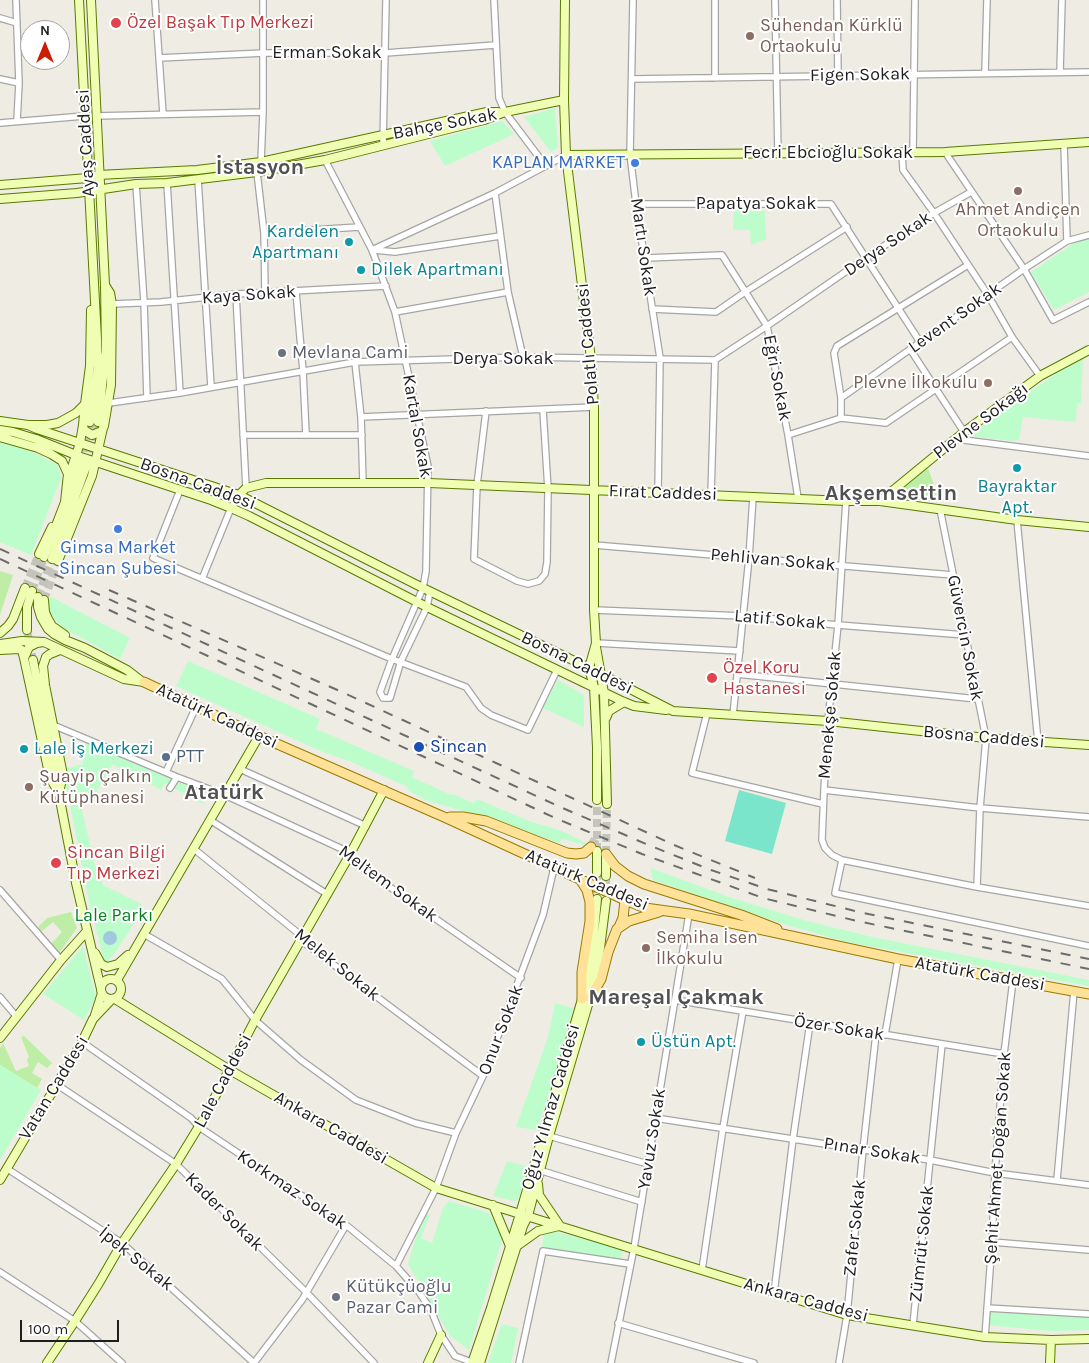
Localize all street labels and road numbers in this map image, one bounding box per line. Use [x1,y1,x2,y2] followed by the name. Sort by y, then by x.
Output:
[272,42,382,64] street label: Erman Sokak
[810,63,910,87] street label: Figen Sokak
[72,88,100,198] street label: Ayaş Caddesi
[391,103,499,145] street label: Bahçe Sokak
[743,142,913,164] street label: Fecri Ebcioğlu Sokak
[696,193,816,215] street label: Papatya Sokak
[625,196,661,298] street label: Martı Sokak
[840,207,936,281] street label: Derya Sokak
[904,278,1006,358] street label: Levent Sokak
[201,281,297,309] street label: Kaya Sokak
[572,282,604,406] street label: Polatlı Caddesi
[758,333,796,423] street label: Eğri Sokak
[452,348,554,370] street label: Derya Sokak
[397,373,437,479] street label: Kartal Sokak
[929,378,1033,464] street label: Plevne Sokağı
[137,453,259,515] street label: Bosna Caddesi
[608,480,718,506] street label: Fırat Caddesi
[710,544,836,576] street label: Pehlivan Sokak
[942,573,988,703] street label: Güvercin Sokak
[733,605,827,635] street label: Latif Sokak
[517,627,637,699] street label: Bosna Caddesi
[814,650,846,780] street label: Menekşe Sokak
[153,678,281,754] street label: Atatürk Caddesi
[922,721,1046,753] street label: Bosna Caddesi
[334,841,442,927] street label: Meltem Sokak
[522,844,652,916] street label: Atatürk Caddesi
[290,924,384,1006] street label: Melek Sokak
[913,952,1047,996] street label: Atatürk Caddesi
[474,982,528,1078] street label: Onur Sokak
[792,1010,886,1046] street label: Özer Sokak
[517,1022,585,1192] street label: Oğuz Yılmaz Caddesi
[189,1030,257,1132] street label: Lale Caddesi
[14,1032,94,1144] street label: Vatan Caddesi
[980,1051,1016,1265] street label: Şehit Ahmet Doğan Sokak
[270,1087,392,1169] street label: Ankara Caddesi
[633,1087,671,1191] street label: Yavuz Sokak
[822,1133,922,1169] street label: Pınar Sokak
[233,1145,351,1235] street label: Korkmaz Sokak
[180,1168,268,1256] street label: Kader Sokak
[839,1178,871,1278] street label: Zafer Sokak
[905,1184,939,1304] street label: Zümrüt Sokak
[94,1222,178,1296] street label: İpek Sokak
[741,1273,871,1327] street label: Ankara Caddesi

